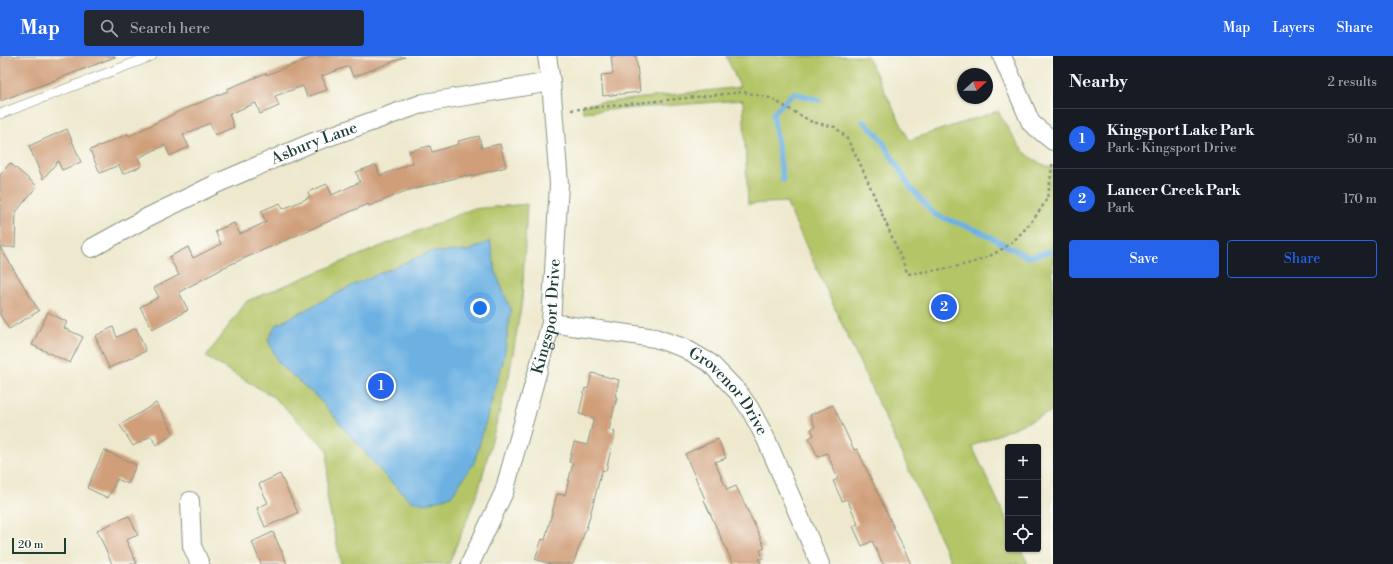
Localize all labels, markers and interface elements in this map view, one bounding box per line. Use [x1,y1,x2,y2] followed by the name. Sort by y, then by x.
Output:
[84,10,364,46] search box
[20,16,60,40] text: Map
[98,17,120,39] icon: search
[130,19,210,38] text: Search here
[1223,19,1250,37] text: Map
[1272,19,1315,37] text: Layers
[1337,19,1373,37] text: Share
[957,68,993,104] north arrow
[1069,71,1128,93] text: Nearby
[1328,74,1377,90] text: 2 results
[267,117,360,169] street label: Asbury Lane
[1107,121,1254,140] text: Kingsport Lake Park
[1079,131,1085,147] text: 1
[1347,131,1377,147] text: 50 m
[1107,140,1237,156] text: Park · Kingsport Drive
[1107,181,1241,200] text: Lancer Creek Park
[1078,191,1086,207] text: 2
[1343,191,1377,207] text: 170 m
[1107,200,1134,216] text: Park
[1069,240,1219,278] button: Save
[1227,240,1377,278] button: Share
[527,258,565,376] street label: Kingsport Drive
[931,292,957,322] pin: 2
[470,298,490,318] your location
[685,343,772,439] street label: Grovenor Drive
[368,371,394,401] pin: 1
[1005,444,1041,552] map controls
[1005,444,1041,480] button: +
[1005,480,1041,516] button: −
[1005,516,1041,552] button: locate
[12,536,66,555] scale bar
[18,538,43,552] text: 20 m

